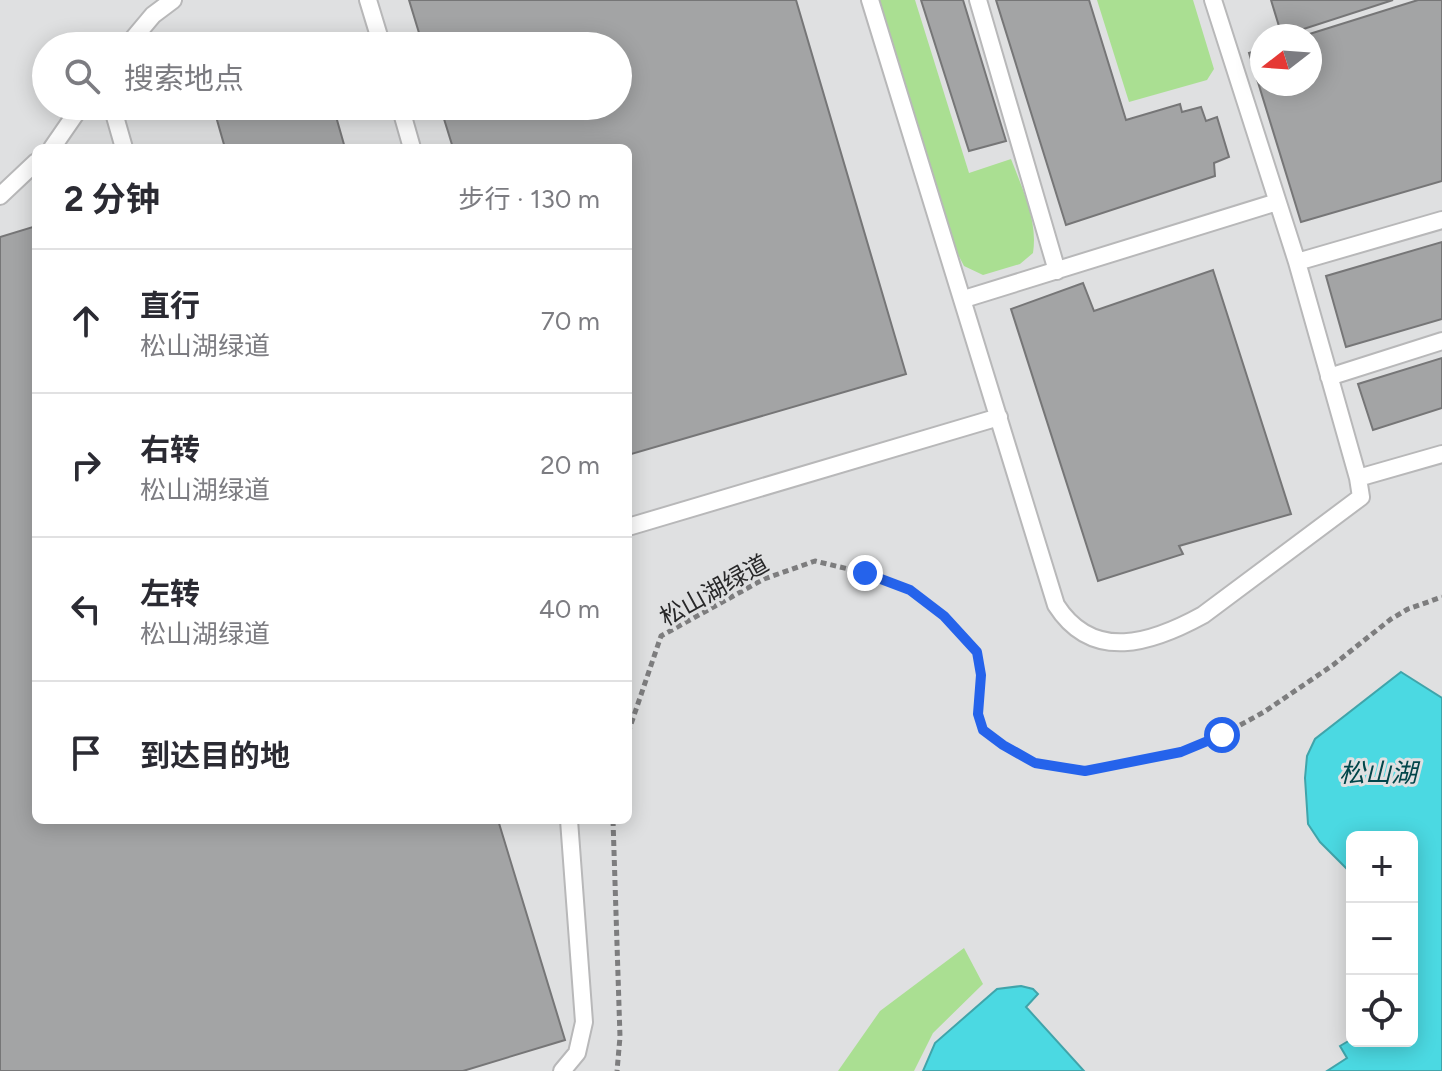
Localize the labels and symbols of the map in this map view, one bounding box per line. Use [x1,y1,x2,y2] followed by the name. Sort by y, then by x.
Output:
[1250,24,1322,96] north arrow
[654,548,774,632] street label: 松山湖绿道
[847,555,883,591] route end
[1204,717,1240,753] route start
[1339,757,1421,789] water label: 松山湖

